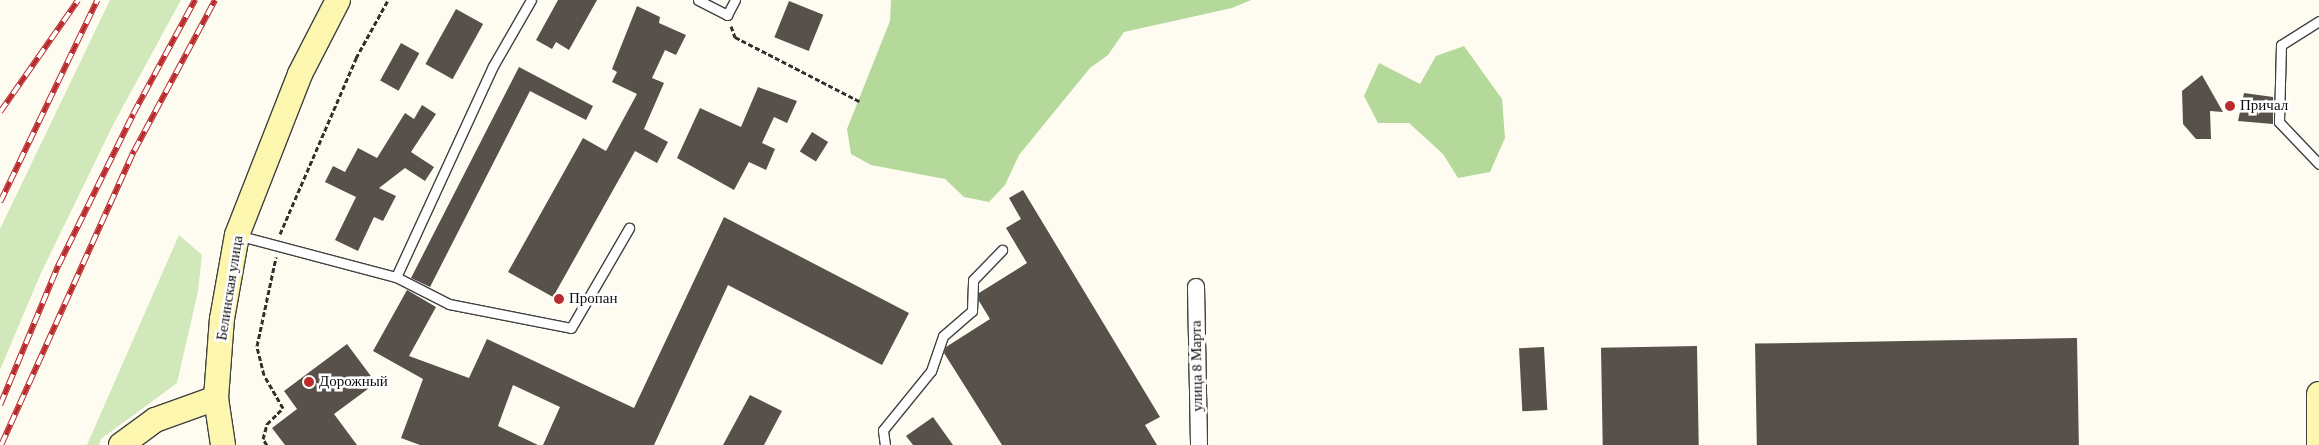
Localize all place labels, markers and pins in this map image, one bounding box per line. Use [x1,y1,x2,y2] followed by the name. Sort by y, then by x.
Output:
[2240,97,2288,115] place label: Причал
[2224,100,2236,112] marker: Причал
[569,290,618,308] place label: Пропан
[553,293,565,305] marker: Пропан
[319,373,388,391] place label: Дорожный
[303,376,315,388] marker: Дорожный

